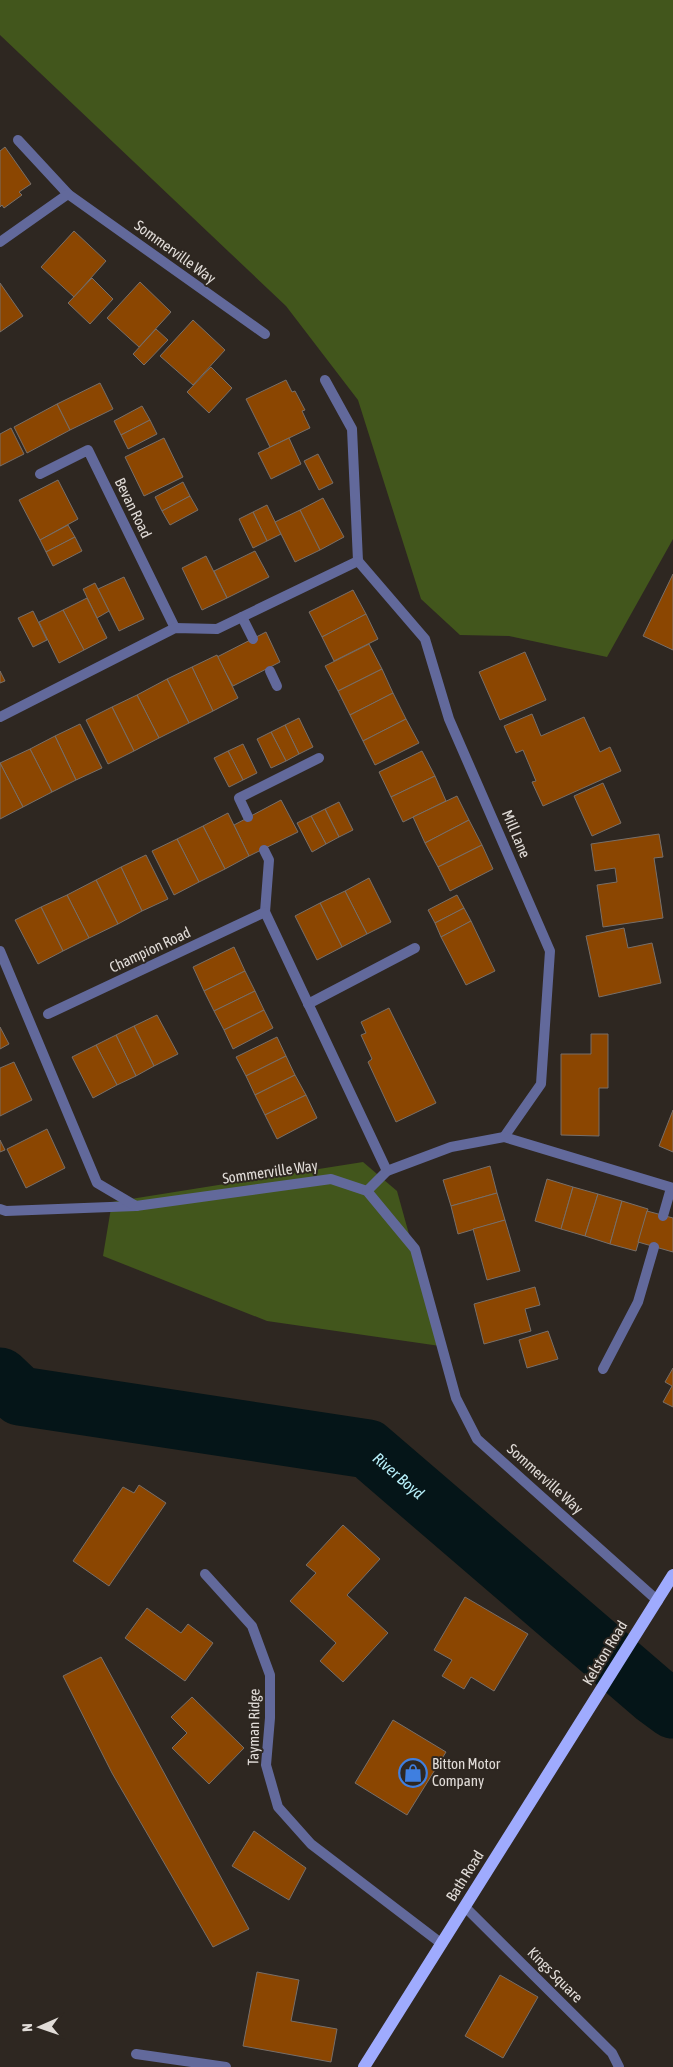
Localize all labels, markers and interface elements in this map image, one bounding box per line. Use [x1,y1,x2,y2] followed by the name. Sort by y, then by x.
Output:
[131,216,219,287] street label: Sommerville Way
[112,475,155,541] street label: Bevan Road
[499,807,534,860] street label: Mill Lane
[107,923,193,976] street label: Champion Road
[221,1156,319,1187] street label: Sommerville Way
[504,1440,587,1517] street label: Sommerville Way
[370,1449,428,1502] water label: River Boyd
[579,1617,630,1688] street label: Kelston Road
[244,1688,263,1766] street label: Tayman Ridge
[432,1755,501,1789] place label: Bitton Motor Company
[398,1758,428,1788] shop icon: Bitton Motor Company
[442,1847,487,1904] street label: Bath Road
[524,1944,587,2006] street label: Kings Square
[15,2002,65,2052] north arrow
[19,2023,35,2032] text: N

